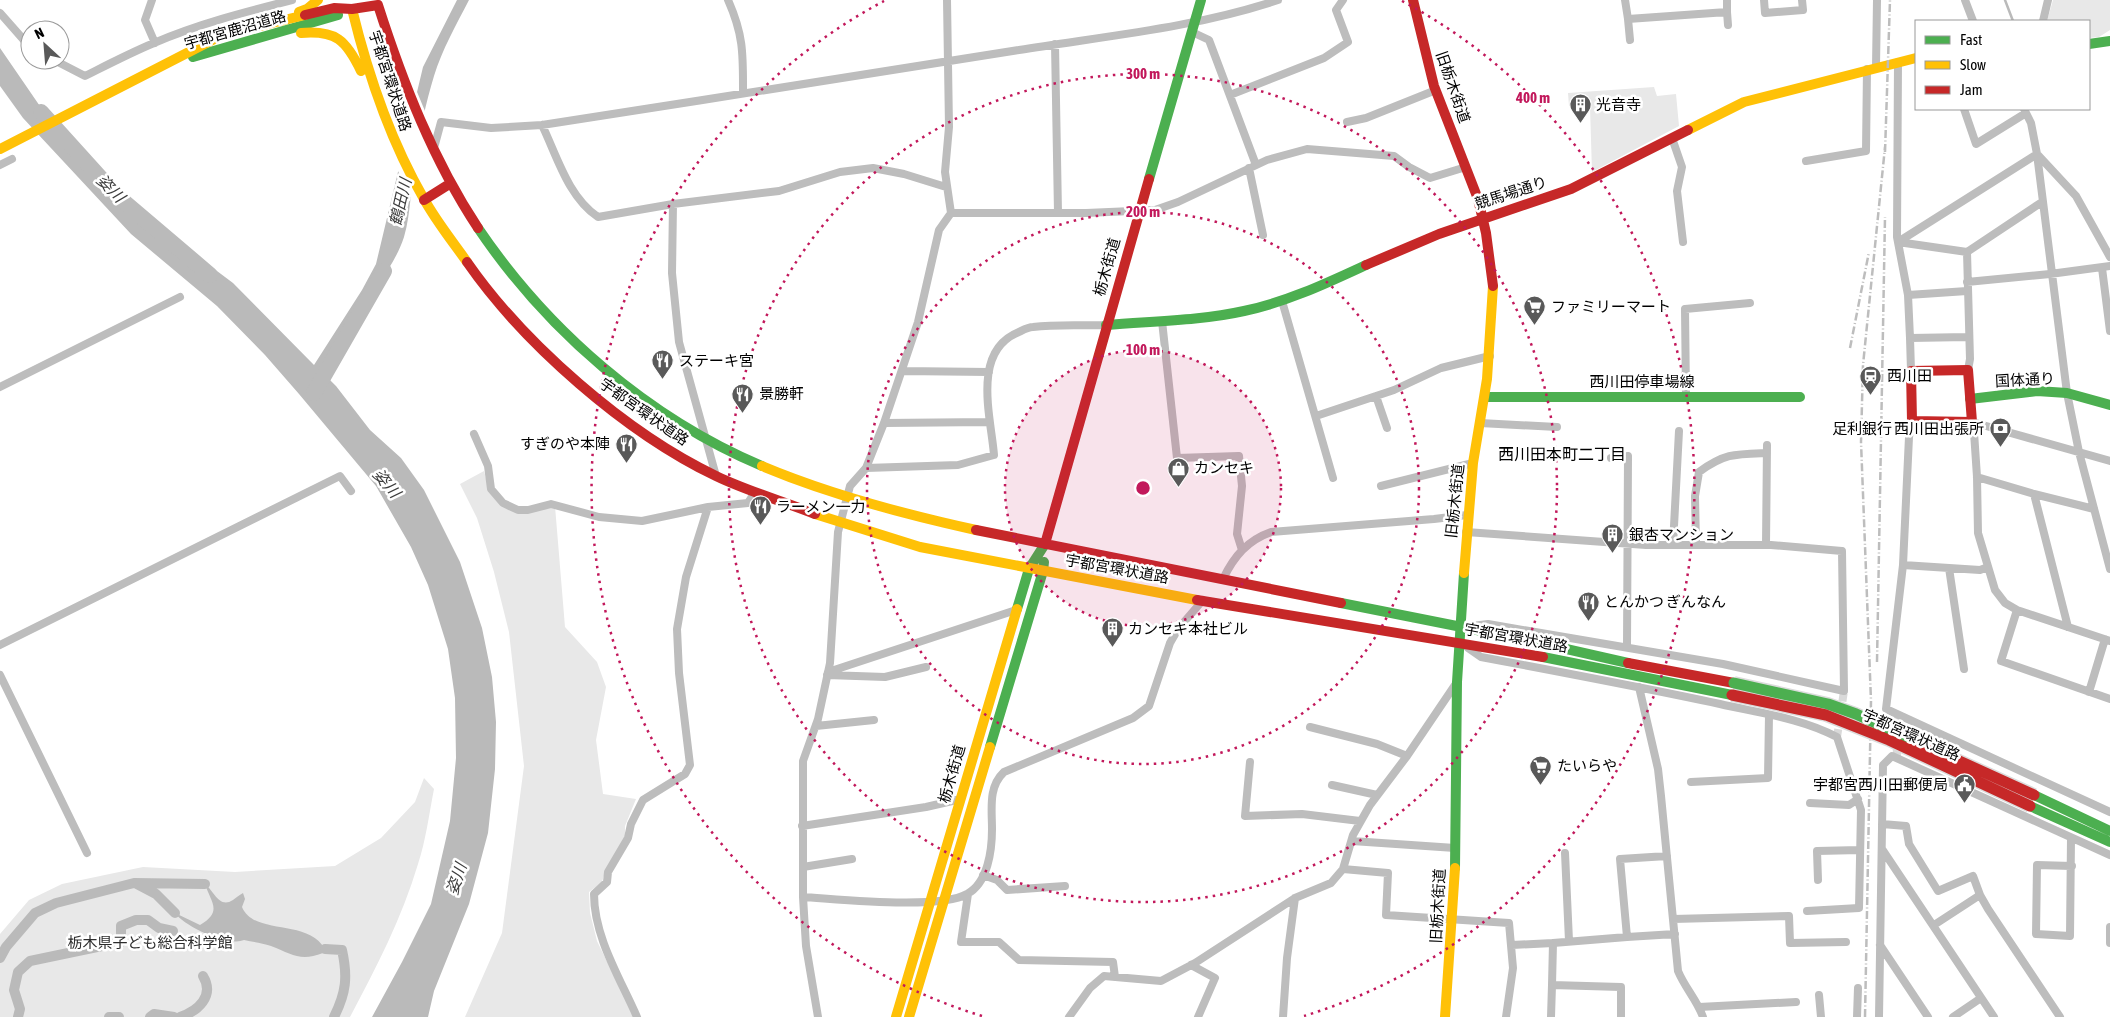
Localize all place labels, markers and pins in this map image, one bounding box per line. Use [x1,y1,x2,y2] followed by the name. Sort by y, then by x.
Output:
[1568,93,1592,124] building icon: 光音寺
[1596,96,1641,113] place label: 光音寺
[1523,295,1547,326] supermarket icon: ファミリーマート
[1551,298,1671,315] place label: ファミリーマート
[651,349,675,380] restaurant icon: ステーキ宮
[679,352,754,369] place label: ステーキ宮
[1859,364,1883,395] station icon: 西川田
[1887,367,1932,384] place label: 西川田
[731,382,755,413] restaurant icon: 景勝軒
[759,385,804,402] place label: 景勝軒
[1988,417,2012,448] bank icon: 足利銀行 西川田出張所
[1832,420,1984,437] place label: 足利銀行 西川田出張所
[614,432,638,463] restaurant icon: すぎのや本陣
[520,435,610,452] place label: すぎのや本陣
[1166,456,1190,487] shop icon: カンセキ
[1194,459,1254,476] place label: カンセキ
[1134,479,1152,497] centre of rings
[748,495,772,526] restaurant icon: ラーメン一力
[776,498,865,515] place label: ラーメン一力
[1601,523,1625,554] building icon: 銀杏マンション
[1629,526,1734,543] place label: 銀杏マンション
[1576,590,1600,621] restaurant icon: とんかつ ぎんなん
[1604,593,1726,610] place label: とんかつ ぎんなん
[1100,617,1124,648] building icon: カンセキ本社ビル
[1128,620,1248,637] place label: カンセキ本社ビル
[1529,754,1553,785] supermarket icon: たいらや
[1557,757,1617,774] place label: たいらや
[1952,773,1976,804] public building icon: 宇都宮西川田郵便局
[1813,776,1948,793] place label: 宇都宮西川田郵便局

